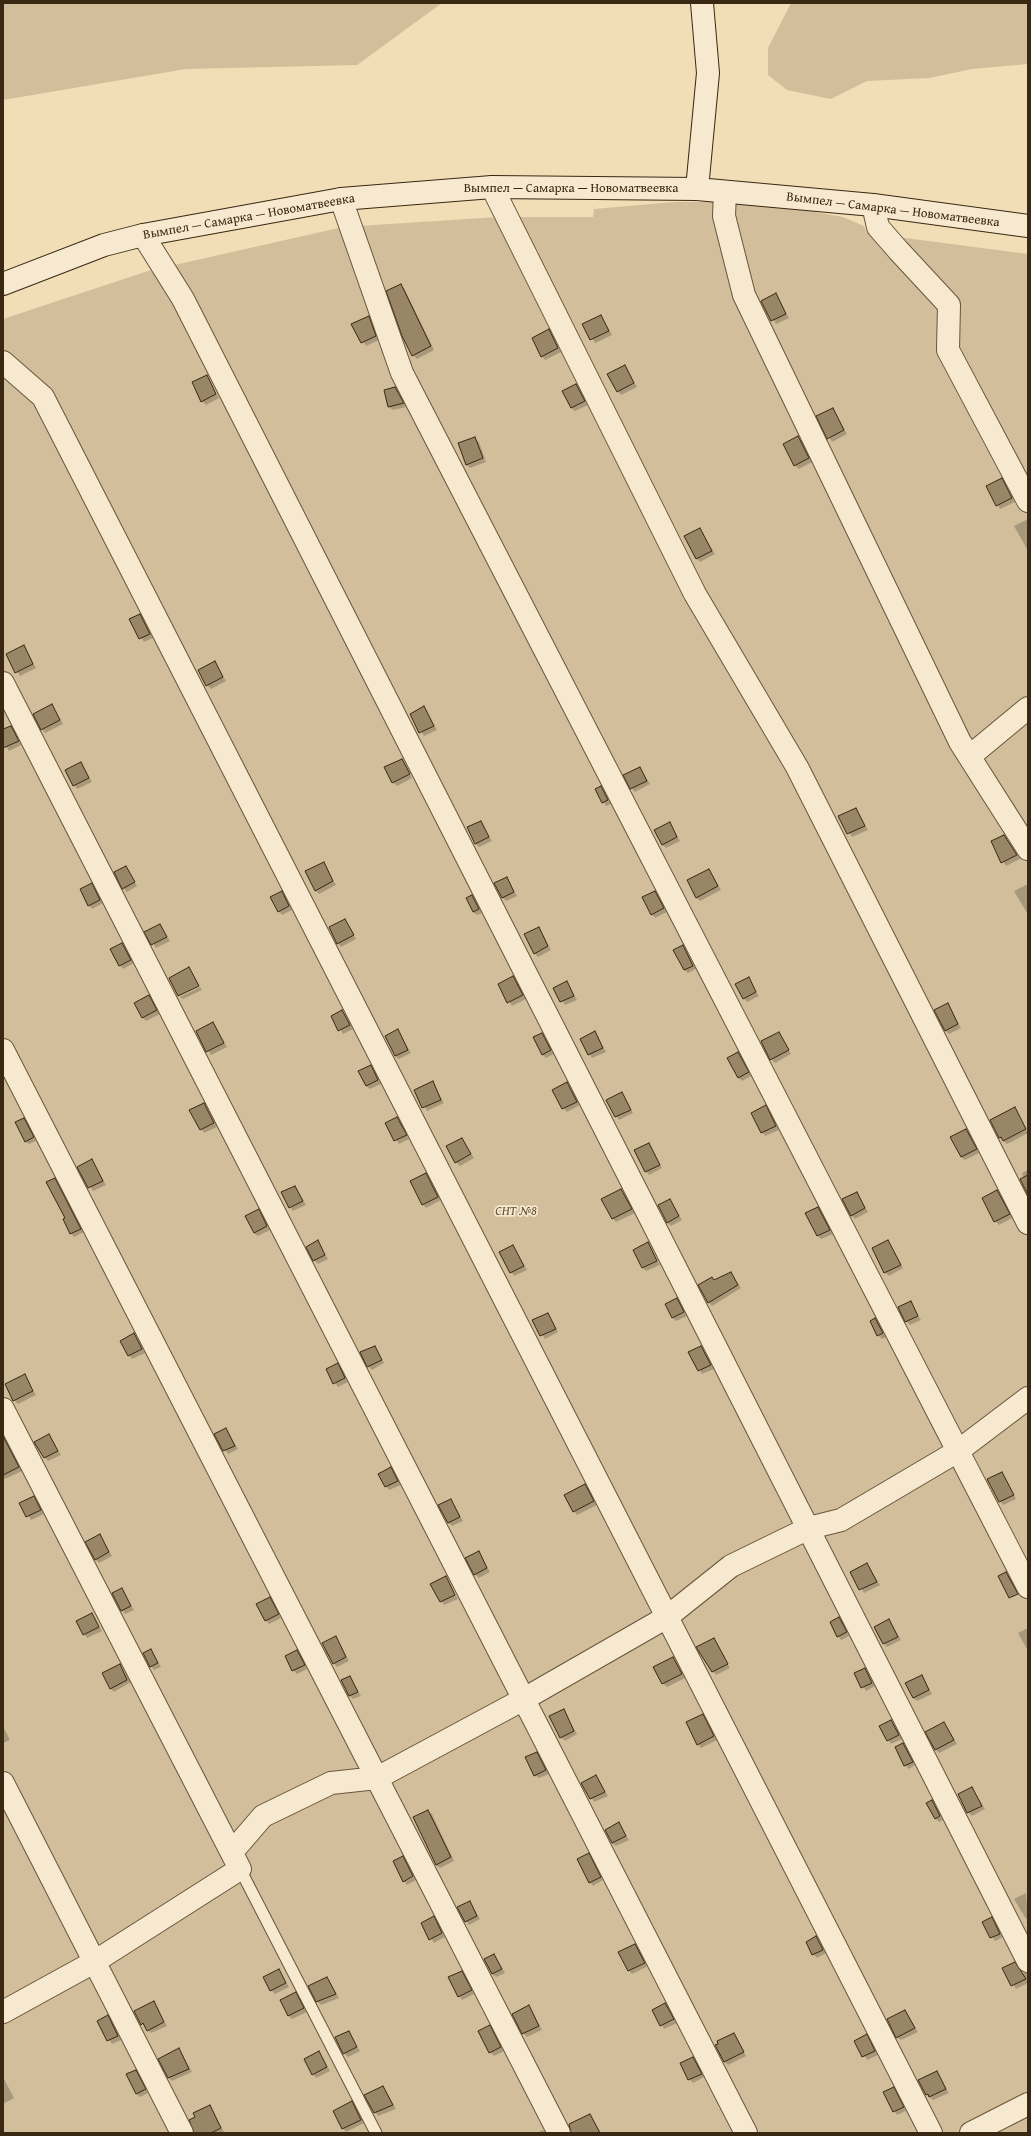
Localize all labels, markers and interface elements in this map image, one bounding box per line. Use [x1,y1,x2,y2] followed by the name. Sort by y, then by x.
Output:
[464,181,678,197] street label: Вымпел — Самарка — Новоматвеевка
[786,189,1000,231] street label: Вымпел — Самарка — Новоматвеевка
[142,191,356,243] street label: Вымпел — Самарка — Новоматвеевка
[495,1204,537,1220] park label: СНТ №8

